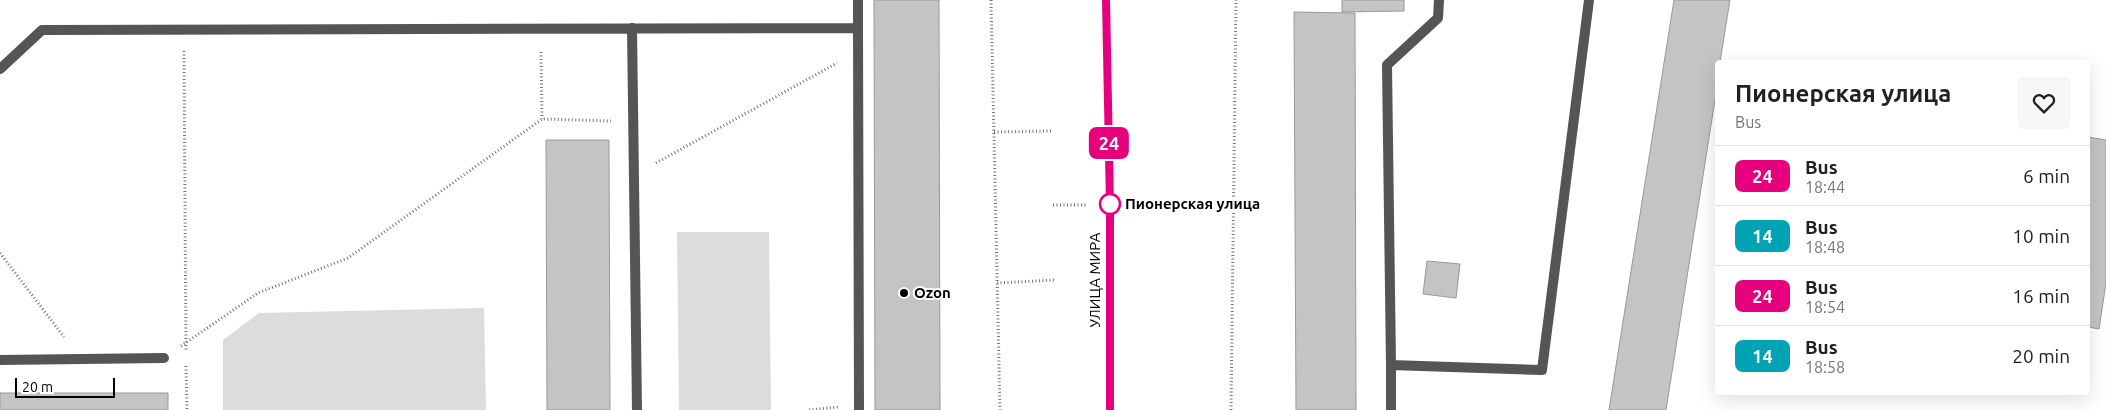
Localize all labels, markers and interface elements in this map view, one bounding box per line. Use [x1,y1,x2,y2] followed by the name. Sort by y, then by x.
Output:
[2018,77,2070,129] button: heart
[1735,80,1951,107] text: Пионерская улица
[1735,113,1761,131] text: Bus
[1086,127,1132,159] line badge: 24
[1099,133,1119,153] text: 24
[1805,156,1838,178] text: Bus
[2023,165,2070,187] text: 6 min
[1752,166,1773,186] text: 24
[1805,178,1845,196] text: 18:44
[1099,193,1121,215] marker: Пионерская улица
[1125,195,1260,212] place label: Пионерская улица
[1805,216,1838,238] text: Bus
[2012,225,2070,247] text: 10 min
[1752,226,1773,246] text: 14
[1086,232,1103,327] street label: УЛИЦА МИРА
[1805,238,1845,256] text: 18:48
[1805,276,1838,298] text: Bus
[914,284,951,301] place label: Ozon
[2012,285,2070,307] text: 16 min
[1752,286,1773,306] text: 24
[898,287,910,299] marker: Ozon
[1805,298,1845,316] text: 18:54
[1805,336,1838,358] text: Bus
[2012,345,2070,367] text: 20 min
[1752,346,1773,366] text: 14
[1805,358,1845,376] text: 18:58
[15,375,115,398] scale bar
[22,379,53,395] text: 20 m

